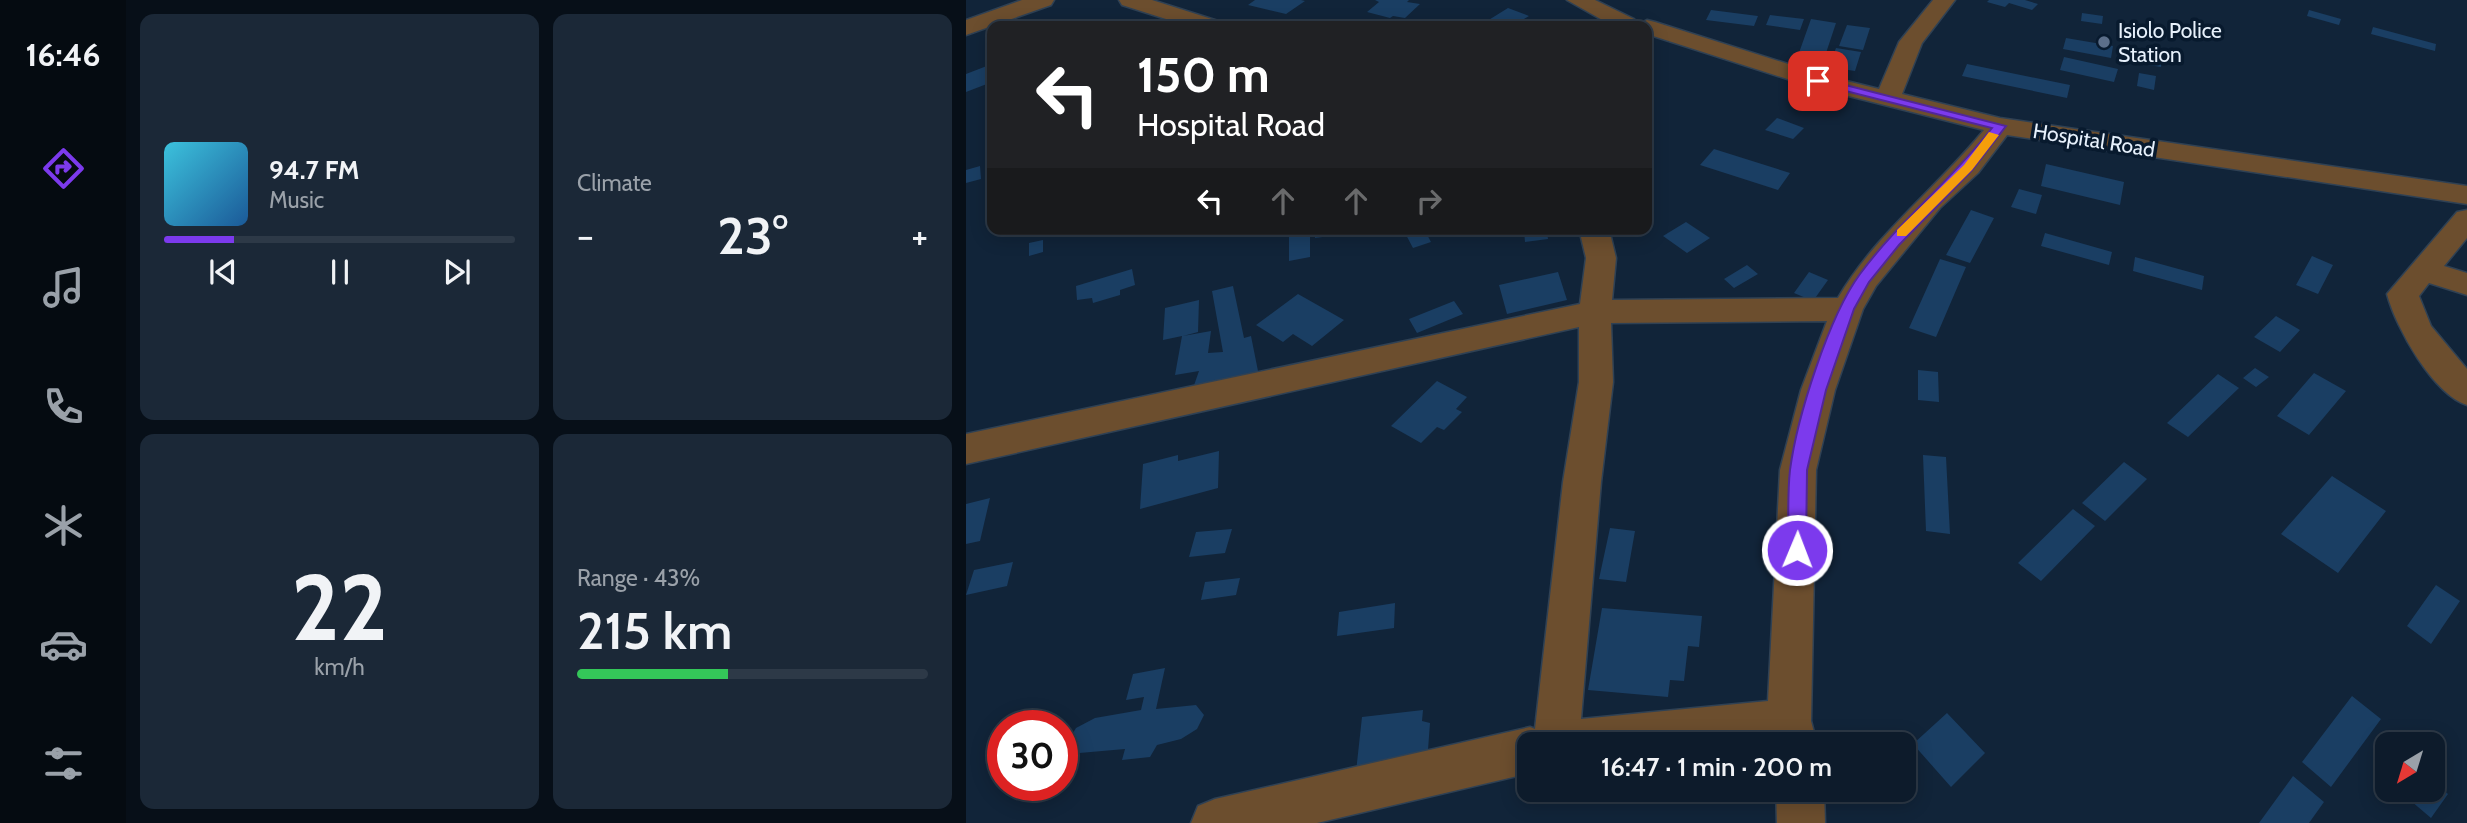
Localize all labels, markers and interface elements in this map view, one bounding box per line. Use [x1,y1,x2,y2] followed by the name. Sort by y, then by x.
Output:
[2118,18,2222,67] place label: Isiolo Police Station
[2096,34,2112,50] marker: Isiolo Police Station
[26,35,100,74] text: 16:46
[1137,45,1270,104] text: 150 m
[1022,49,1113,140] icon: left
[1788,51,1848,111] pin
[1799,62,1837,100] icon: arrive
[1137,105,1325,144] text: Hospital Road
[2031,118,2157,162] street label: Hospital Road
[39,144,88,193] icon: directions
[269,154,360,186] text: 94.7 FM
[577,169,652,197] text: Climate
[1191,182,1229,220] icon: left
[1264,182,1302,220] icon: ahead
[1337,182,1375,220] icon: ahead
[1410,182,1448,220] icon: right
[269,186,324,214] text: Music
[717,204,788,267] text: 23°
[577,212,594,259] text: −
[911,212,928,259] text: +
[204,253,242,291] icon: previous
[321,253,359,291] icon: pause
[438,253,476,291] icon: next
[39,263,88,312] icon: music
[39,382,88,431] icon: phone
[39,501,88,550] icon: climate
[1760,513,1834,587] position arrow
[291,552,388,663] text: 22
[577,564,700,592] text: Range · 43%
[577,599,732,662] text: 215 km
[39,620,88,669] icon: car
[314,653,365,681] text: km/h
[987,710,1078,801] speed limit sign: 30
[2375,732,2445,802] north arrow
[2375,732,2445,802] map controls
[39,739,88,788] icon: filters
[1601,751,1832,783] text: 16:47 · 1 min · 200 m

